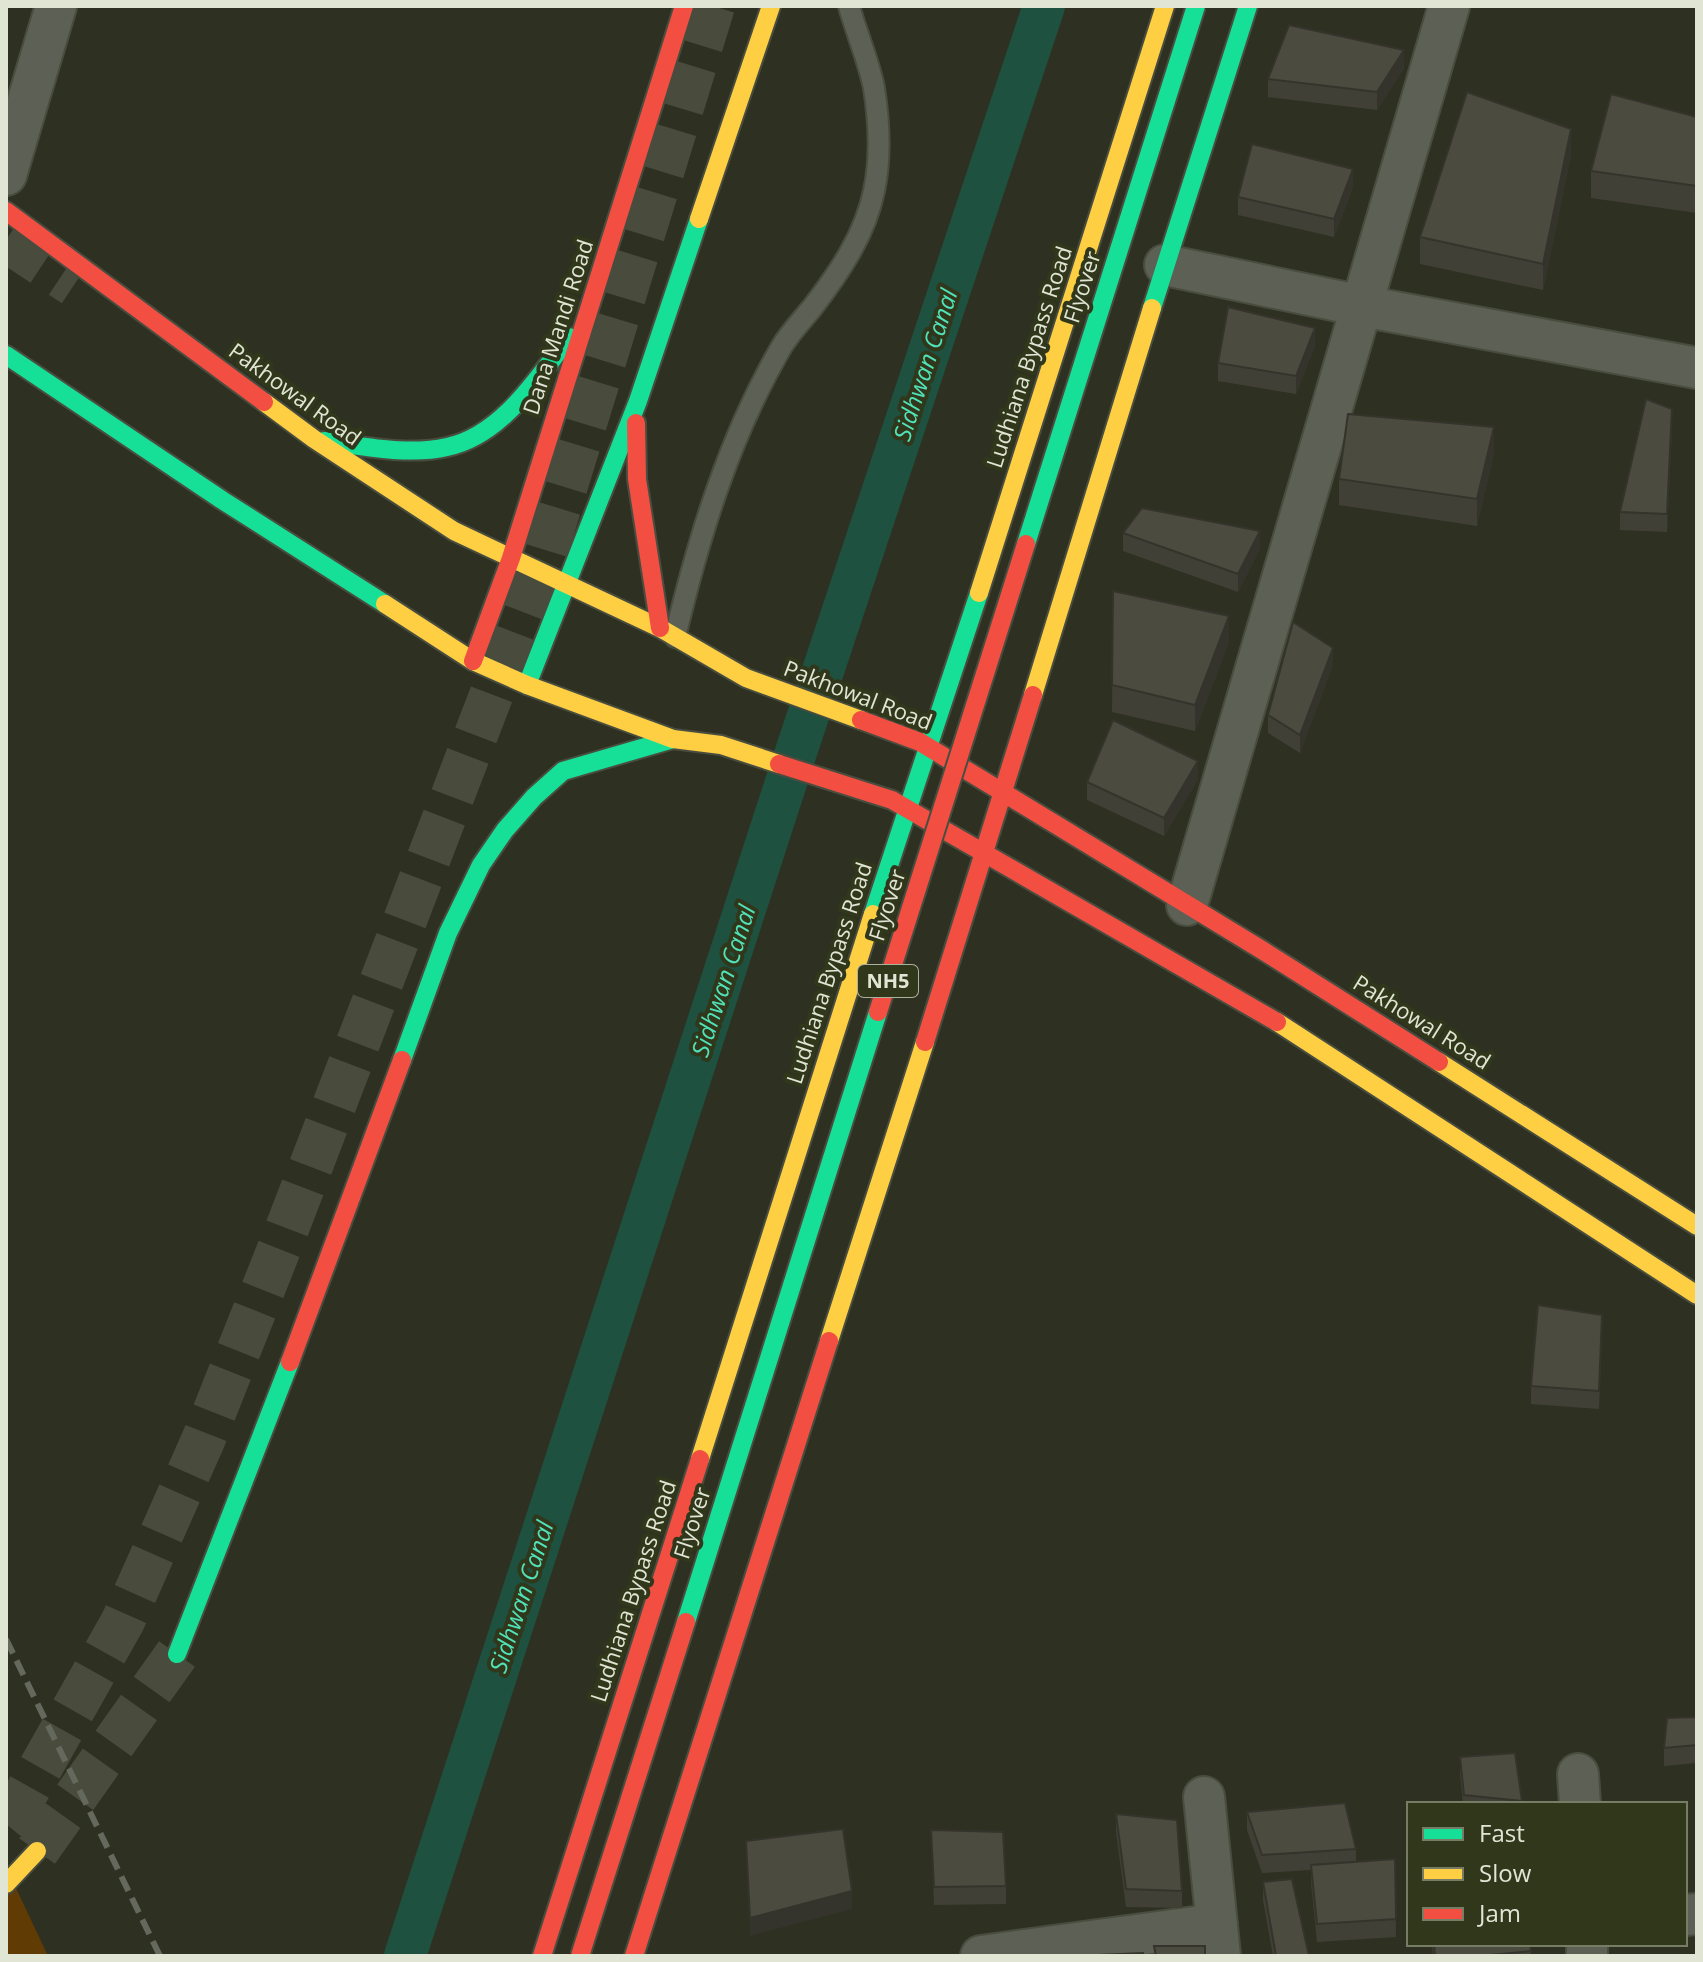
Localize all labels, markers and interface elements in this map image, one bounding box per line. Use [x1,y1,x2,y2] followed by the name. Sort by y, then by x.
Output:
[515,235,599,418] street label: Dana Mandi Road
[978,242,1078,471] street label: Ludhiana Bypass Road
[1055,247,1107,326] street label: Flyover
[885,284,965,445] water label: Sidhwan Canal
[223,335,368,451] street label: Pakhowal Road
[780,652,937,736] street label: Pakhowal Road
[778,858,878,1087] street label: Ludhiana Bypass Road
[860,865,912,944] street label: Flyover
[683,900,763,1061] water label: Sidhwan Canal
[858,965,918,997] road number: NH5
[1348,967,1497,1075] street label: Pakhowal Road
[582,1476,682,1705] street label: Ludhiana Bypass Road
[665,1483,717,1562] street label: Flyover
[481,1516,561,1677] water label: Sidhwan Canal
[1407,1802,1687,1946] legend
[1479,1816,1525,1849] text: Fast
[1479,1856,1532,1889] text: Slow
[1477,1896,1521,1929] text: Jam

